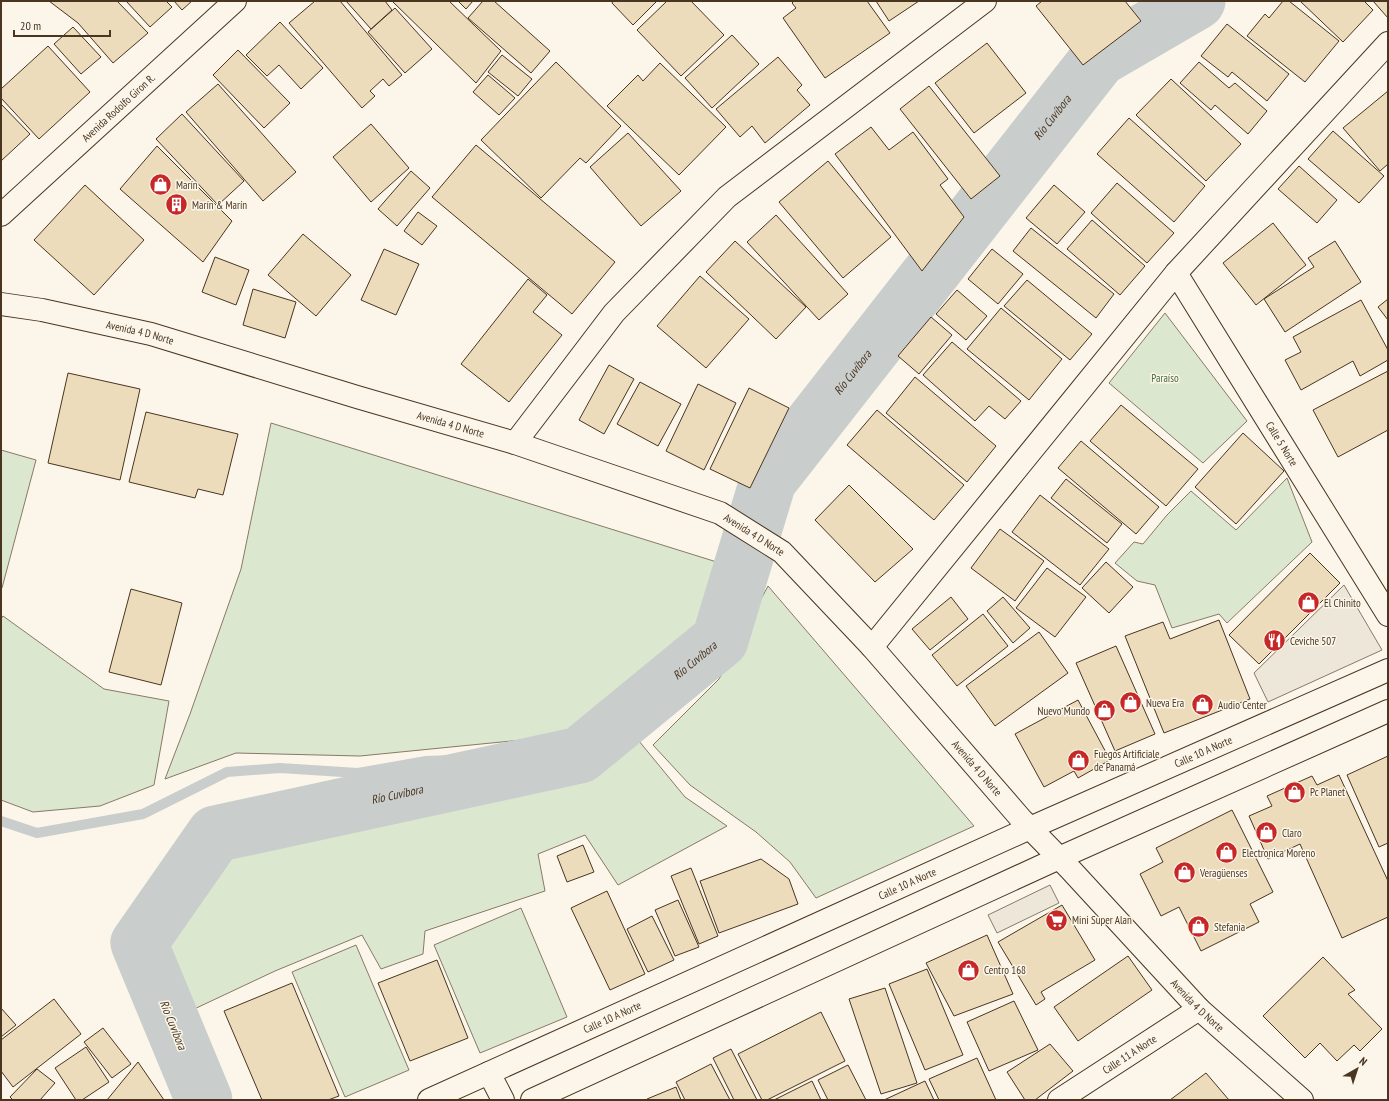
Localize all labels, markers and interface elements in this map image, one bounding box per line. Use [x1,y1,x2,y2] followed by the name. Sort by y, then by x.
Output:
[14,12,110,38] scale bar
[20,18,41,33] text: 20 m
[79,71,158,145] street label: Avenida Rodolfo Giron R.
[1030,91,1075,143] water label: Río Cuvíbora
[148,172,174,198] shop icon: Marín
[176,178,198,192] place label: Marín
[164,192,190,218] building icon: Marín & Marín
[192,198,247,212] place label: Marín & Marín
[105,317,176,348] street label: Avenida 4 D Norte
[830,346,875,398] water label: Río Cuvíbora
[1151,371,1179,385] park label: Paraíso
[415,408,486,441] street label: Avenida 4 D Norte
[1263,419,1301,469] street label: Calle 5 Norte
[721,510,788,559] street label: Avenida 4 D Norte
[1295,590,1321,616] shop icon: El Chinito
[1324,596,1361,610] place label: El Chinito
[1261,628,1287,654] restaurant icon: Ceviche 507
[1290,634,1336,648] place label: Ceviche 507
[670,637,721,683] water label: Río Cuvíbora
[1117,690,1143,716] shop icon: Nueva Era
[1189,692,1215,718] shop icon: Audio Center
[1146,696,1184,710] place label: Nueva Era
[1092,698,1118,724] shop icon: Nuevo Mundo
[1218,698,1267,712] place label: Audio Center
[1037,704,1090,718] place label: Nuevo Mundo
[1172,732,1235,770] street label: Calle 10 A Norte
[949,737,1005,799] street label: Avenida 4 D Norte
[1066,747,1092,773] shop icon: Fuegos Artificiale de Panamá
[1094,747,1160,774] place label: Fuegos Artificiale de Panamá
[1282,779,1308,805] shop icon: Pc Planet
[370,781,425,807] water label: Río Cuvíbora
[1310,785,1345,799] place label: Pc Planet
[1254,820,1280,846] shop icon: Claro
[1282,826,1302,840] place label: Claro
[1214,840,1240,866] shop icon: Electronica Moreno
[1242,846,1315,860] place label: Electronica Moreno
[1171,860,1197,886] shop icon: Veragüenses
[876,864,939,903] street label: Calle 10 A Norte
[1199,866,1248,880] place label: Veragüenses
[1043,907,1069,933] supermarket icon: Mini Super Alan
[1072,913,1132,927] place label: Mini Super Alan
[1186,914,1212,940] shop icon: Stefania
[1214,920,1245,934] place label: Stefania
[955,957,981,983] shop icon: Centro 168
[984,963,1026,977] place label: Centro 168
[1168,976,1227,1035] street label: Avenida 4 D Norte
[157,998,191,1053] water label: Río Cuvíbora
[581,998,644,1036] street label: Calle 10 A Norte
[1100,1031,1160,1077] street label: Calle 11 A Norte
[1337,1049,1377,1089] north arrow
[1357,1054,1370,1069] text: N

